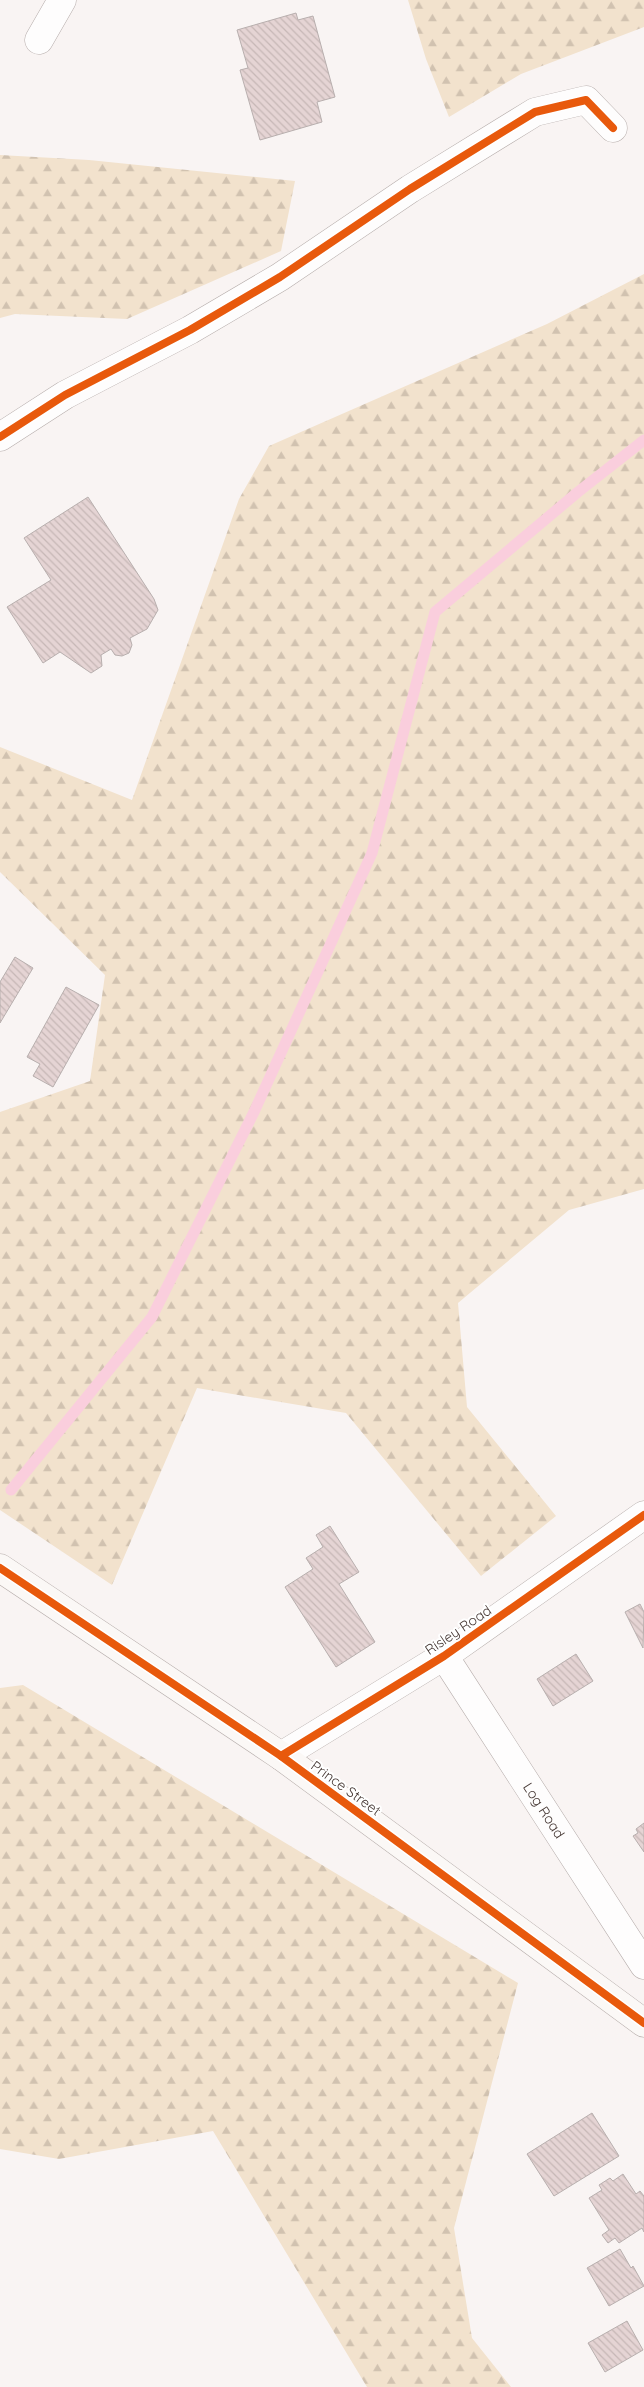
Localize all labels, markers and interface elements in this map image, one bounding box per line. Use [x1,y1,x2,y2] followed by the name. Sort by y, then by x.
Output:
[421,1601,495,1659] street label: Risley Road
[308,1757,385,1820] street label: Prince Street
[519,1779,569,1842] street label: Log Road

